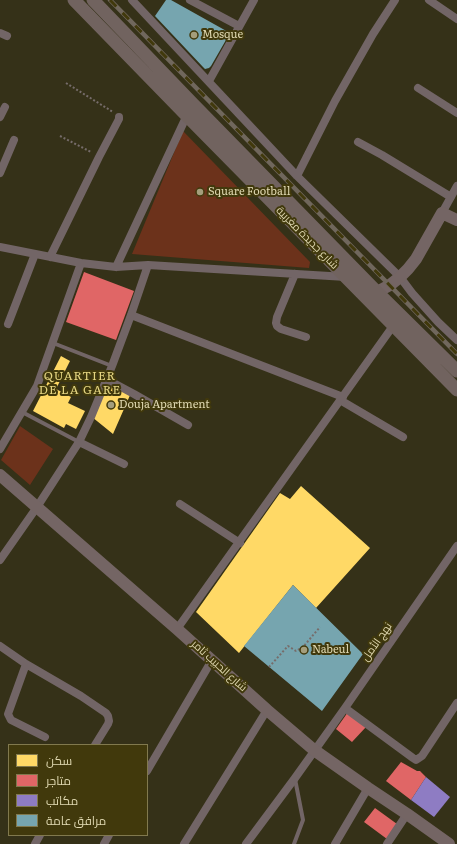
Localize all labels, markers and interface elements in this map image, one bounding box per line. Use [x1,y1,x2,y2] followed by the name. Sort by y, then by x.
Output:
[202,28,243,42] place label: Mosque
[189,30,199,40] marker: Mosque
[208,185,290,199] place label: Square Football
[195,187,205,197] marker: Square Football
[273,204,341,272] street label: شارع جديدة مغربية
[39,369,121,397] district label: QUARTIER DE LA GARE
[119,398,210,412] place label: Douja Apartment
[106,400,116,410] marker: Douja Apartment
[359,620,395,664] street label: نهج الأمل
[188,638,250,694] street label: شارع الحبيب ثامر
[312,643,349,657] place label: Nabeul
[299,645,309,655] marker: Nabeul
[8,744,148,836] legend
[46,751,72,769] text: سكن
[46,771,71,789] text: متاجر
[46,791,78,809] text: مكاتب
[46,811,106,829] text: مرافق عامة

